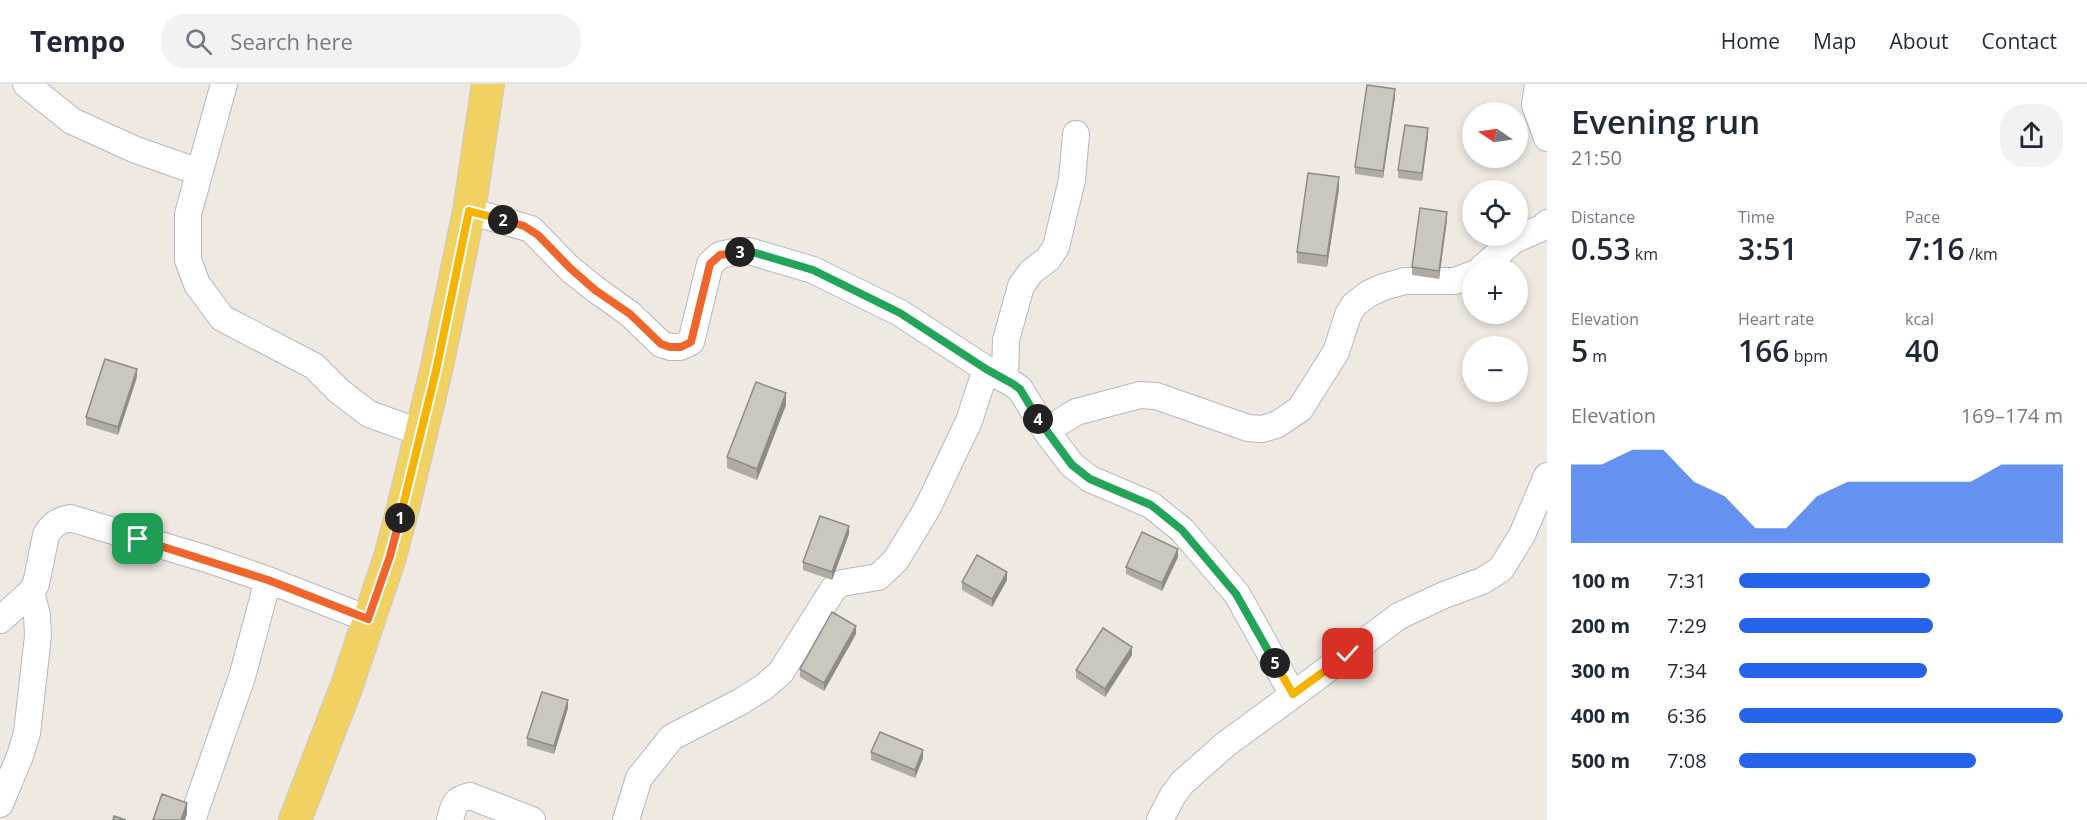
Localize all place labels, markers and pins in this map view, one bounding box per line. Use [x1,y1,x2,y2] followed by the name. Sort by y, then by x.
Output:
[488,205,518,235] pin: 2
[725,237,755,267] pin: 3
[1023,404,1053,434] pin: 4
[385,503,415,533] pin: 1
[112,513,163,564] pin
[1322,628,1373,679] pin
[1260,648,1290,678] pin: 5

